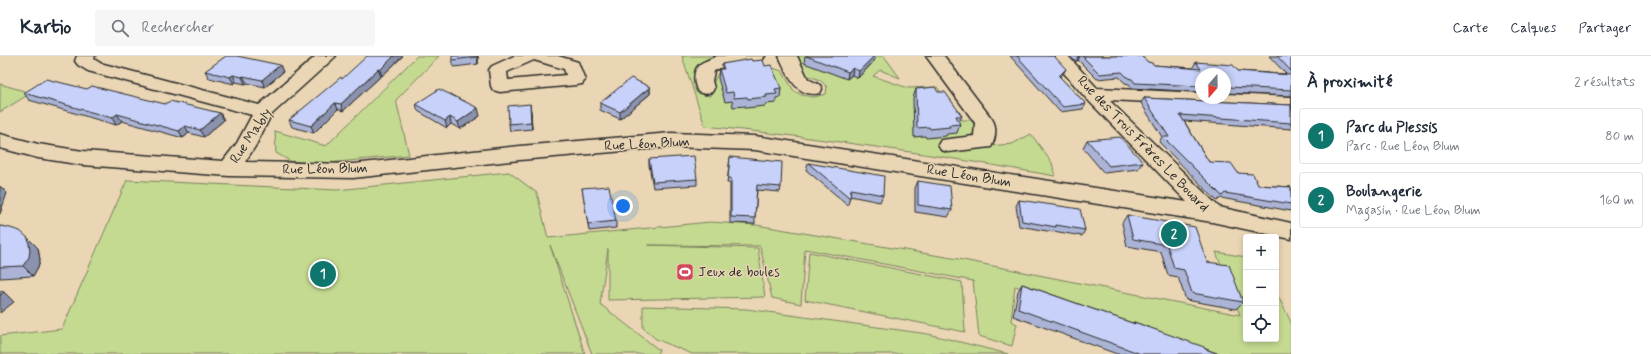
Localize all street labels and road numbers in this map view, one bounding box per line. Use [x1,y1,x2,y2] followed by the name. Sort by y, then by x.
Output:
[1073,72,1213,216] street label: Rue des Trois Frères Le Bouard
[226,105,276,167] street label: Rue Mably
[604,133,690,155] street label: Rue Léon Blum
[282,159,368,179] street label: Rue Léon Blum
[925,160,1013,192] street label: Rue Léon Blum

